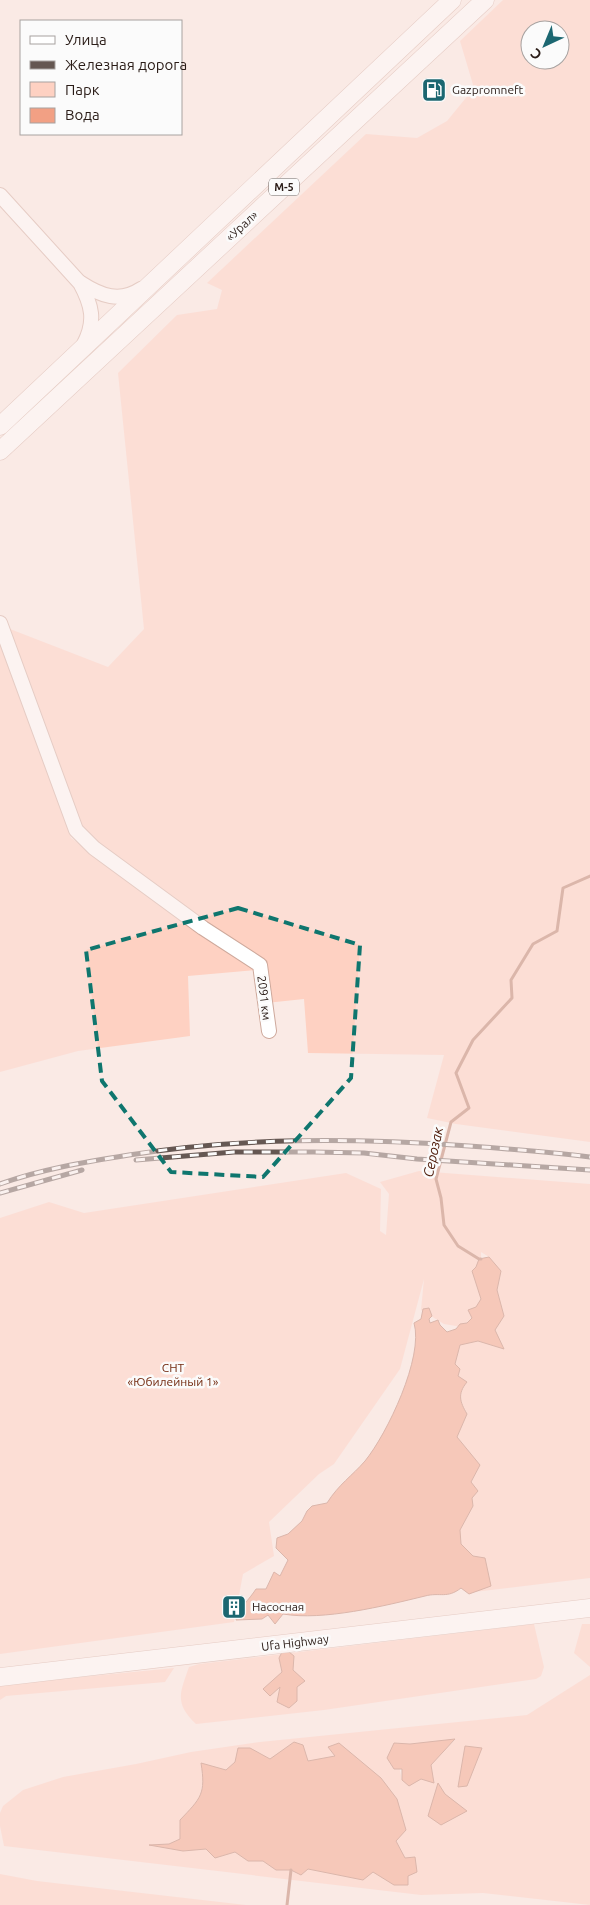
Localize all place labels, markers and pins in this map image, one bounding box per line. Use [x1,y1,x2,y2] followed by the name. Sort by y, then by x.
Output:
[421,77,447,103] fuel station icon: Gazpromneft
[452,83,524,96] place label: Gazpromneft
[221,1594,247,1620] building icon: Насосная
[252,1600,304,1613] place label: Насосная

